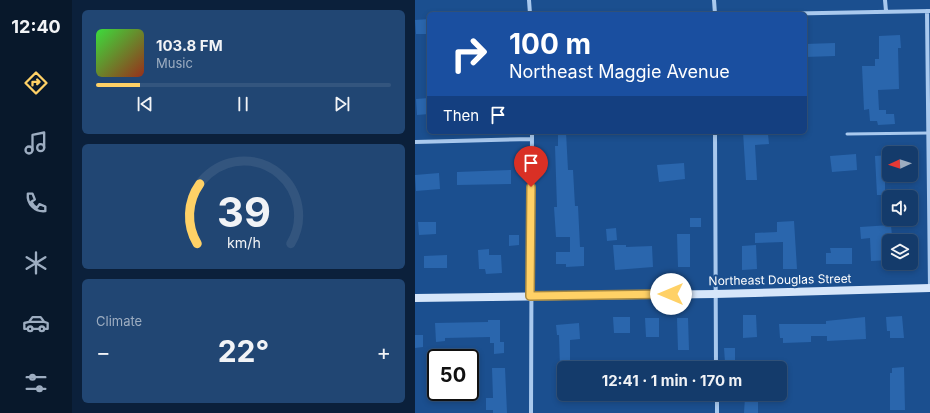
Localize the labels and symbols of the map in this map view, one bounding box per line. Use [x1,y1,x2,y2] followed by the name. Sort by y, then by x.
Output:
[514,146,548,187] pin
[882,146,918,182] north arrow
[708,271,852,288] street label: Northeast Douglas Street
[650,273,692,315] position arrow
[427,349,479,401] speed limit sign: 50

